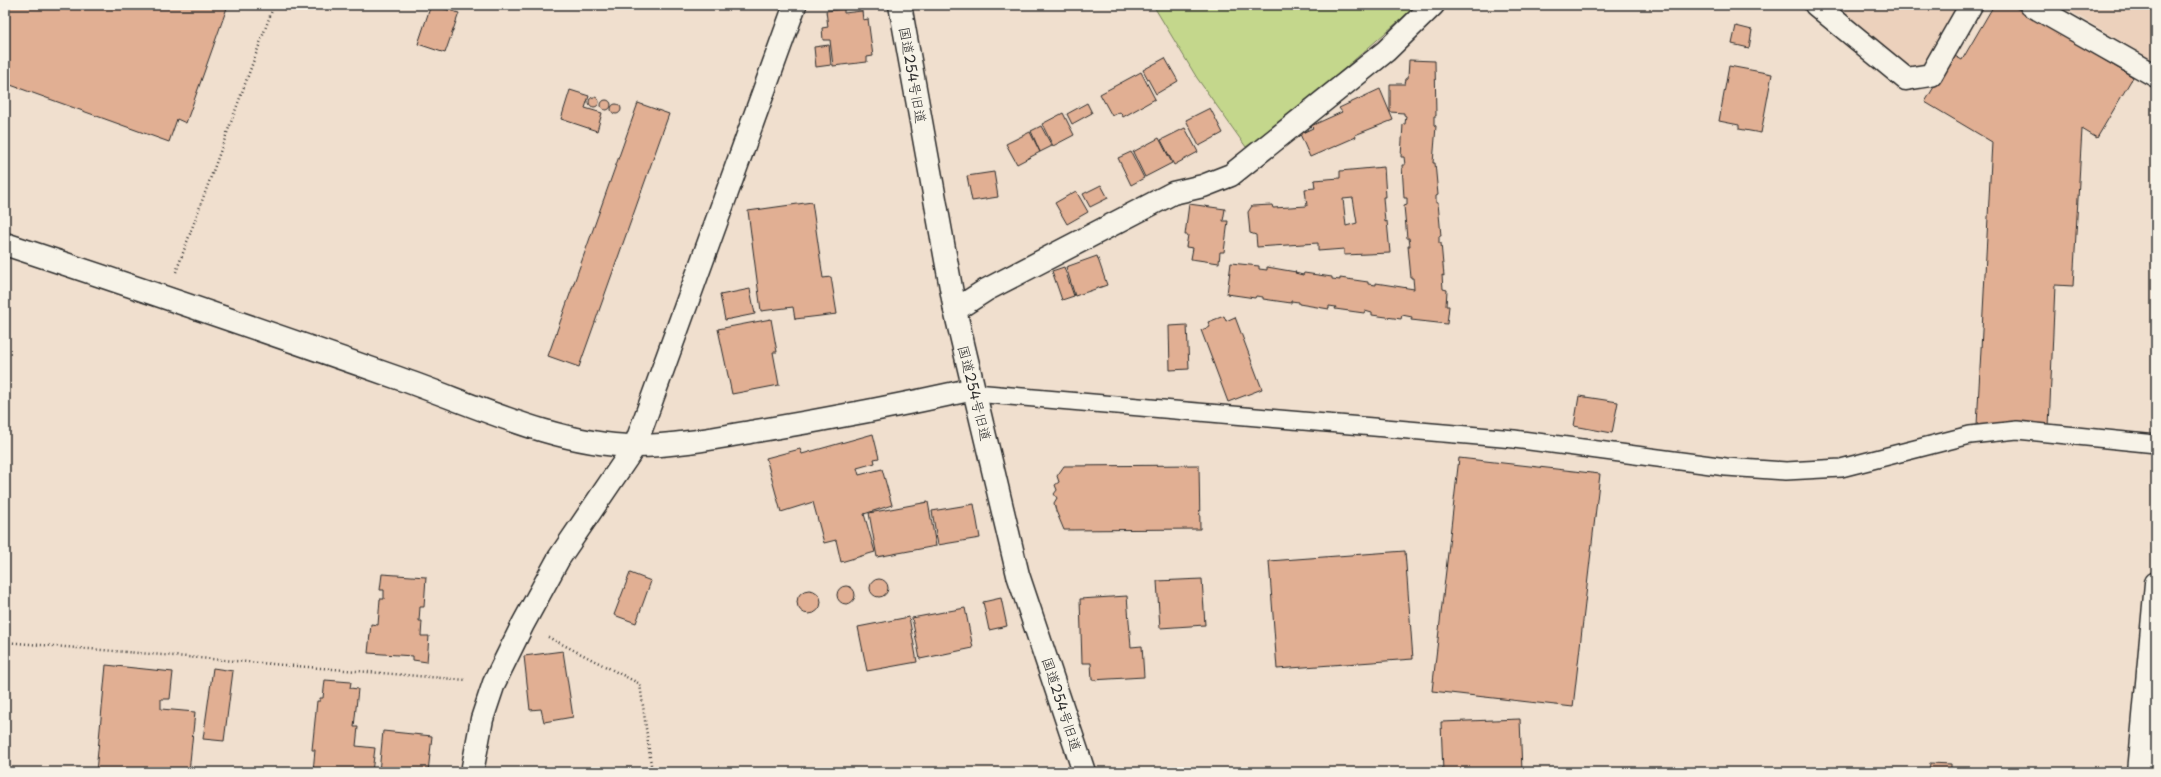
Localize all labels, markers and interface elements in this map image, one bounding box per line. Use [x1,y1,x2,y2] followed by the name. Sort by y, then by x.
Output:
[894,25,932,125] street label: 国道254号旧道
[953,343,997,443] street label: 国道254号旧道
[1037,654,1087,754] street label: 国道254号旧道

